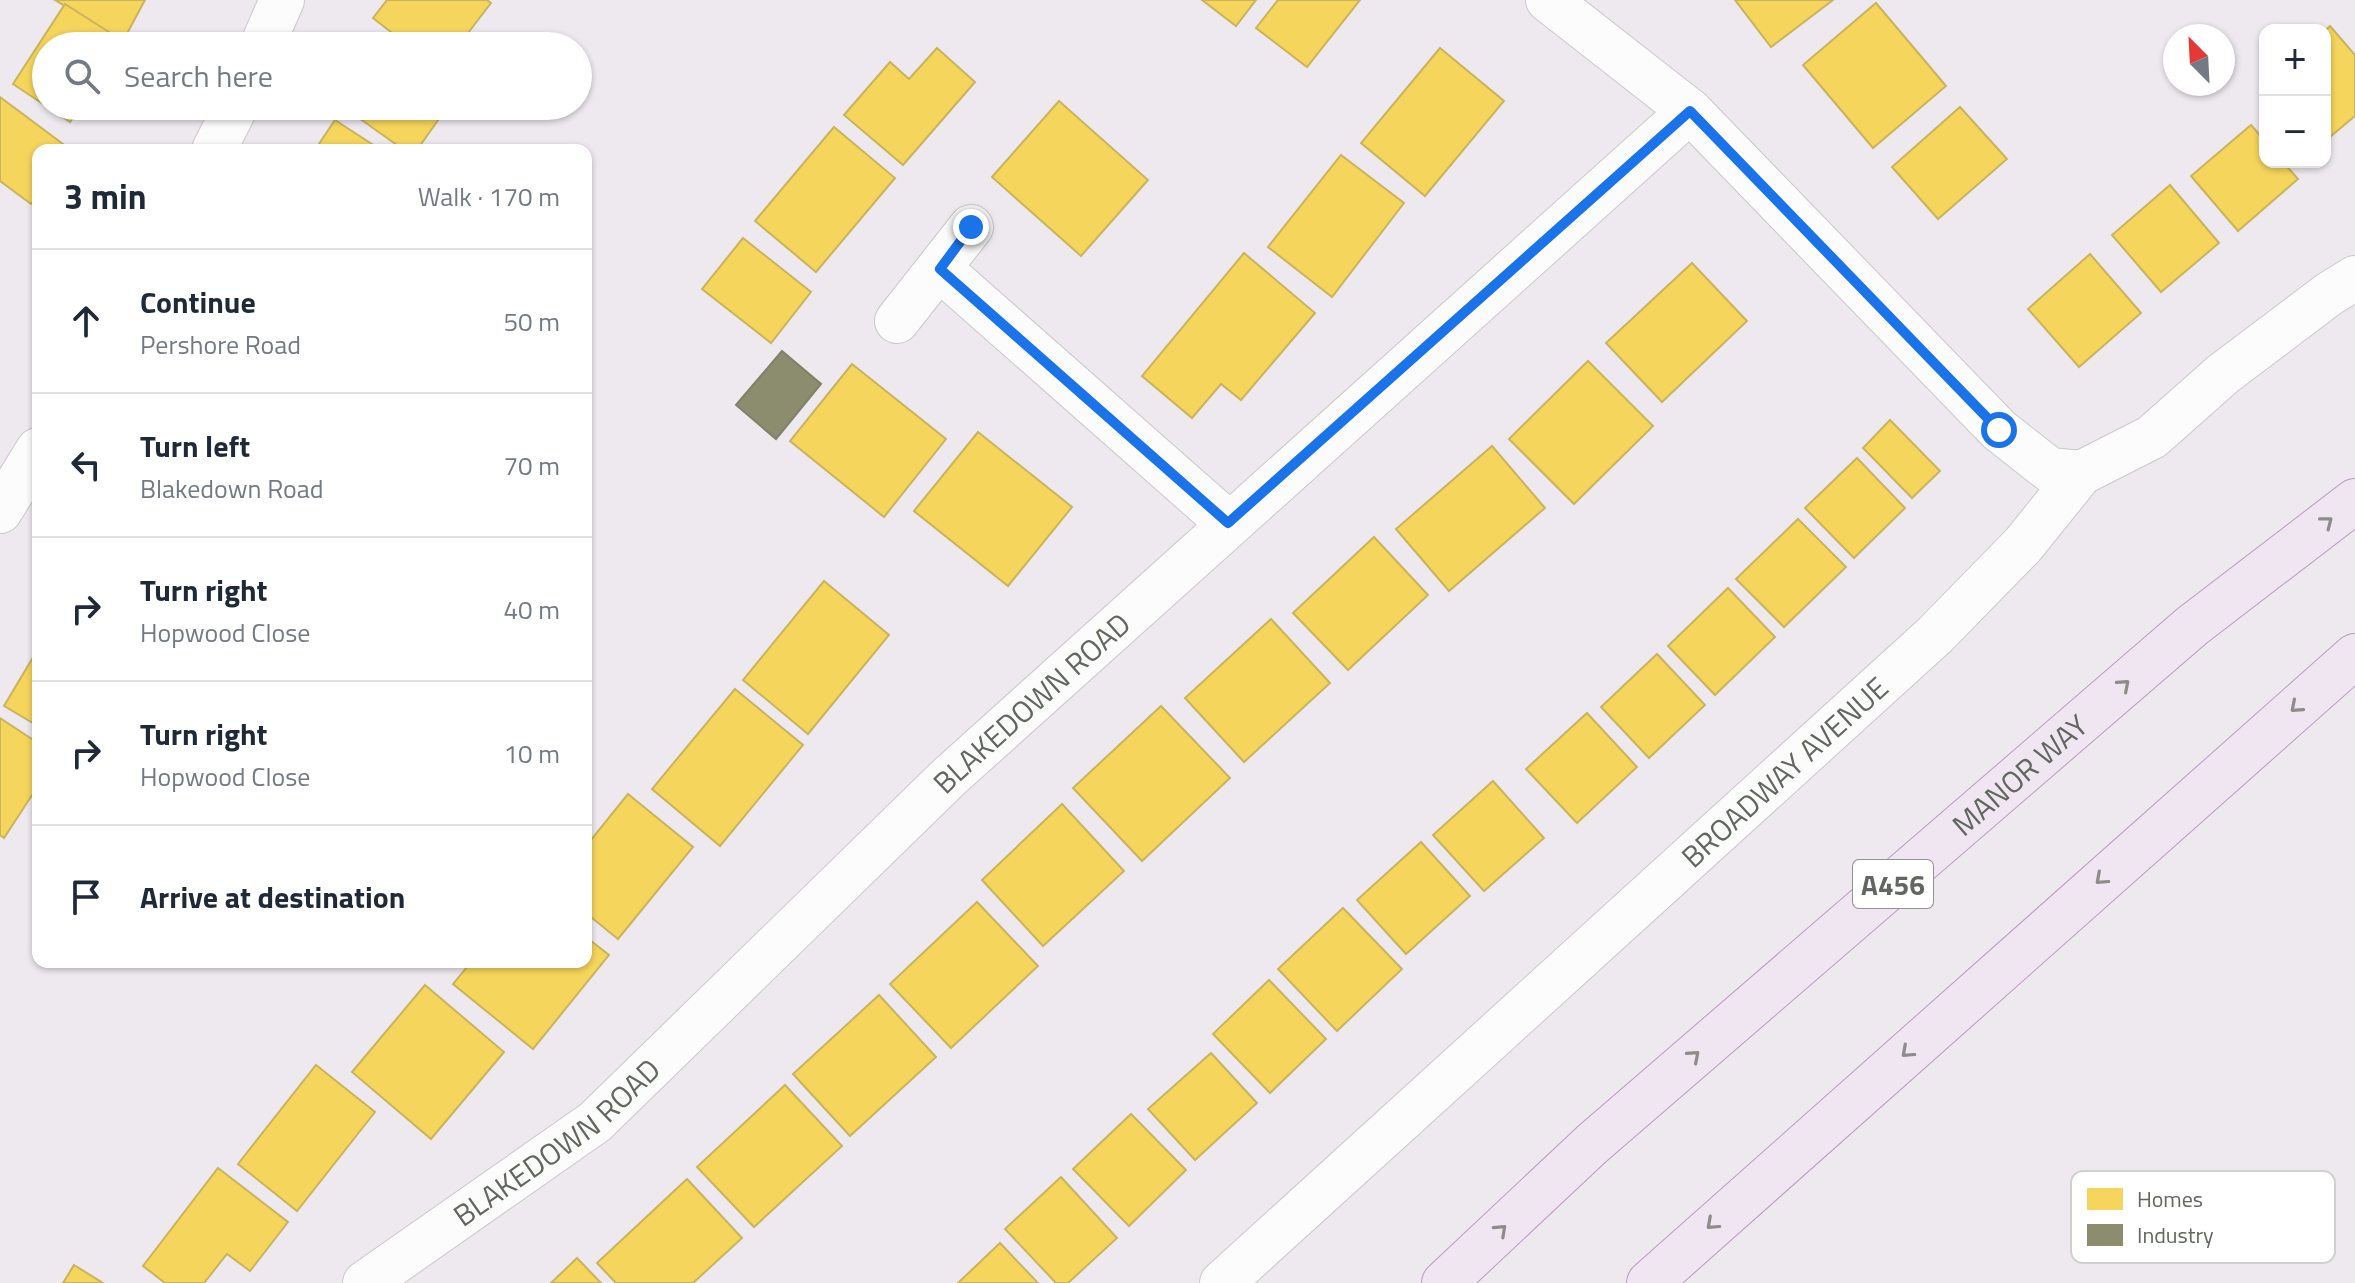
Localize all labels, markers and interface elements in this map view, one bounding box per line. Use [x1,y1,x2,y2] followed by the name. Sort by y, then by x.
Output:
[2163,24,2235,96] north arrow
[2259,24,2331,168] map controls
[2259,24,2331,96] button: +
[32,32,592,120] search box
[124,53,273,99] text: Search here
[60,54,104,98] icon: search
[2259,96,2331,168] button: −
[64,170,147,222] text: 3 min
[418,177,560,216] text: Walk · 170 m
[953,209,989,245] route end
[140,279,256,325] text: Continue
[64,299,108,343] icon: ahead
[503,302,560,341] text: 50 m
[140,325,301,364] text: Pershore Road
[1981,412,2017,448] route start
[140,423,250,469] text: Turn left
[64,443,108,487] icon: left
[503,446,560,485] text: 70 m
[140,469,323,508] text: Blakedown Road
[2318,518,2333,532] one-way arrow
[140,567,268,613] text: Turn right
[64,587,108,631] icon: right
[503,590,560,629] text: 40 m
[922,601,1141,804] street label: BLAKEDOWN ROAD
[140,613,310,652] text: Hopwood Close
[1671,665,1898,878] street label: BROADWAY AVENUE
[2115,680,2129,695] one-way arrow
[2290,697,2305,712] one-way arrow
[1941,703,2098,847] street label: MANOR WAY
[140,711,268,757] text: Turn right
[64,731,108,775] icon: right
[503,734,560,773] text: 10 m
[140,757,310,796] text: Hopwood Close
[1853,860,1933,908] road number: A456
[2096,869,2111,884] one-way arrow
[140,874,405,920] text: Arrive at destination
[64,875,108,919] icon: arrive
[1901,1042,1916,1056] one-way arrow
[443,1047,671,1238] street label: BLAKEDOWN ROAD
[1685,1051,1699,1066] one-way arrow
[2071,1171,2335,1263] legend
[2137,1182,2203,1216] text: Homes
[1707,1215,1722,1229] one-way arrow
[2137,1218,2214,1252] text: Industry
[1492,1224,1506,1239] one-way arrow

